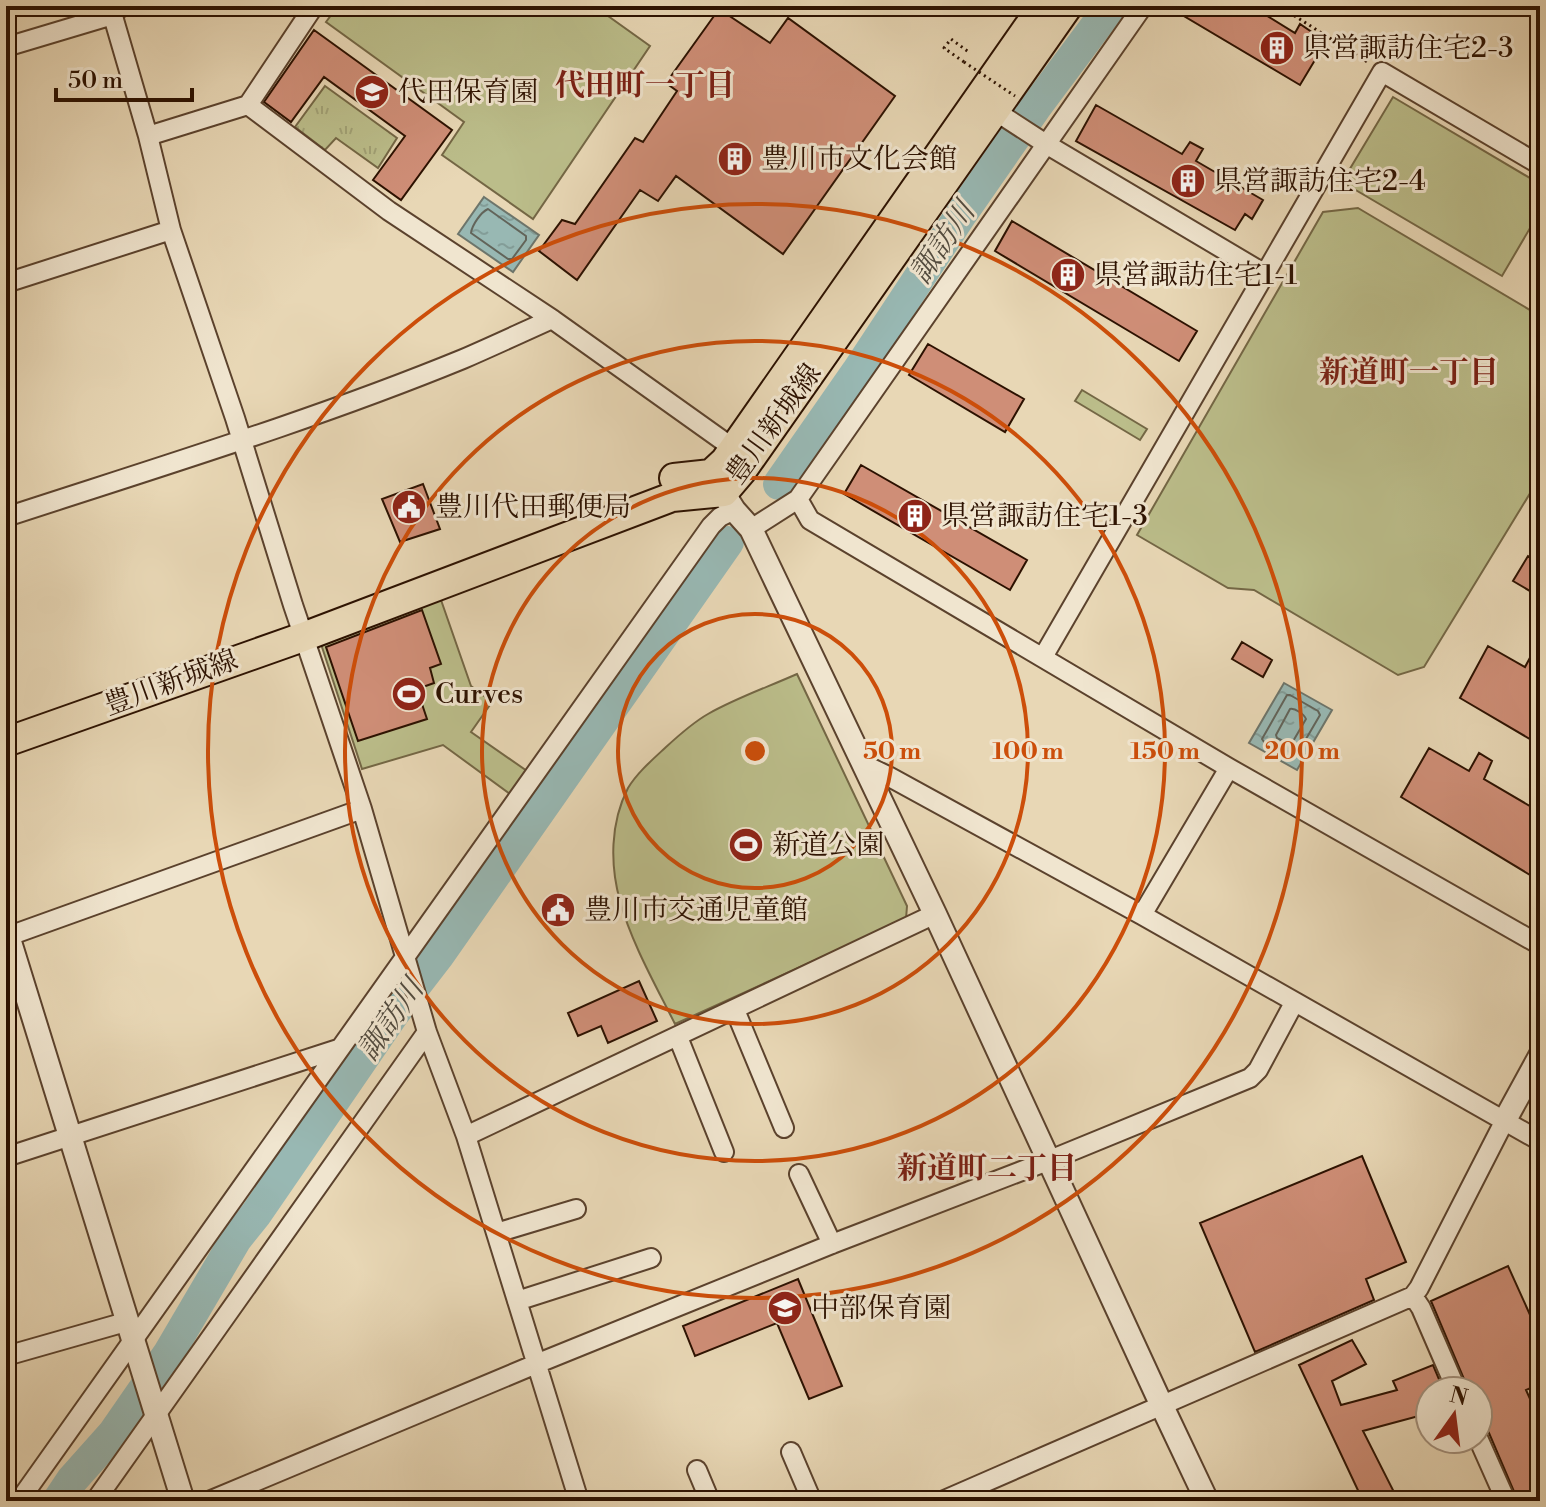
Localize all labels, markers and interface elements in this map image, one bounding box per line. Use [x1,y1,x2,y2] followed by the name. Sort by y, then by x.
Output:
[1258,29,1296,67] building icon: 県営諏訪住宅2-3
[1303,31,1513,66] place label: 県営諏訪住宅2-3
[56,52,192,102] scale bar
[68,66,123,96] text: 50 m
[555,67,735,105] district label: 代田町一丁目
[353,73,391,111] school or university icon: 代田保育園
[398,75,538,110] place label: 代田保育園
[716,140,754,178] building icon: 豊川市文化会館
[761,142,957,177] place label: 豊川市文化会館
[1169,162,1207,200] building icon: 県営諏訪住宅2-4
[1214,164,1426,199] place label: 県営諏訪住宅2-4
[902,193,986,291] water label: 諏訪川
[1049,256,1087,294] building icon: 県営諏訪住宅1-1
[1094,258,1297,293] place label: 県営諏訪住宅1-1
[1319,354,1499,392] district label: 新道町一丁目
[719,357,829,491] street label: 豊川新城線
[390,488,428,526] public building icon: 豊川代田郵便局
[435,490,631,525] place label: 豊川代田郵便局
[896,497,934,535] building icon: 県営諏訪住宅1-3
[941,499,1148,534] place label: 県営諏訪住宅1-3
[99,643,243,723] street label: 豊川新城線
[390,675,428,713] sports icon: Curves
[435,677,523,712] place label: Curves
[741,737,769,765] centre of rings
[863,737,921,767] text: 50 m
[992,737,1064,767] text: 100 m
[1130,737,1200,767] text: 150 m
[1264,737,1340,767] text: 200 m
[727,826,765,864] sports icon: 新道公園
[772,828,884,863] place label: 新道公園
[539,891,577,929] public building icon: 豊川市交通児童館
[584,893,808,928] place label: 豊川市交通児童館
[350,970,434,1068] water label: 諏訪川
[897,1150,1077,1188] district label: 新道町二丁目
[766,1289,804,1327] school or university icon: 中部保育園
[811,1291,951,1326] place label: 中部保育園
[1414,1375,1494,1455] north arrow
[1447,1382,1471,1412] text: N

